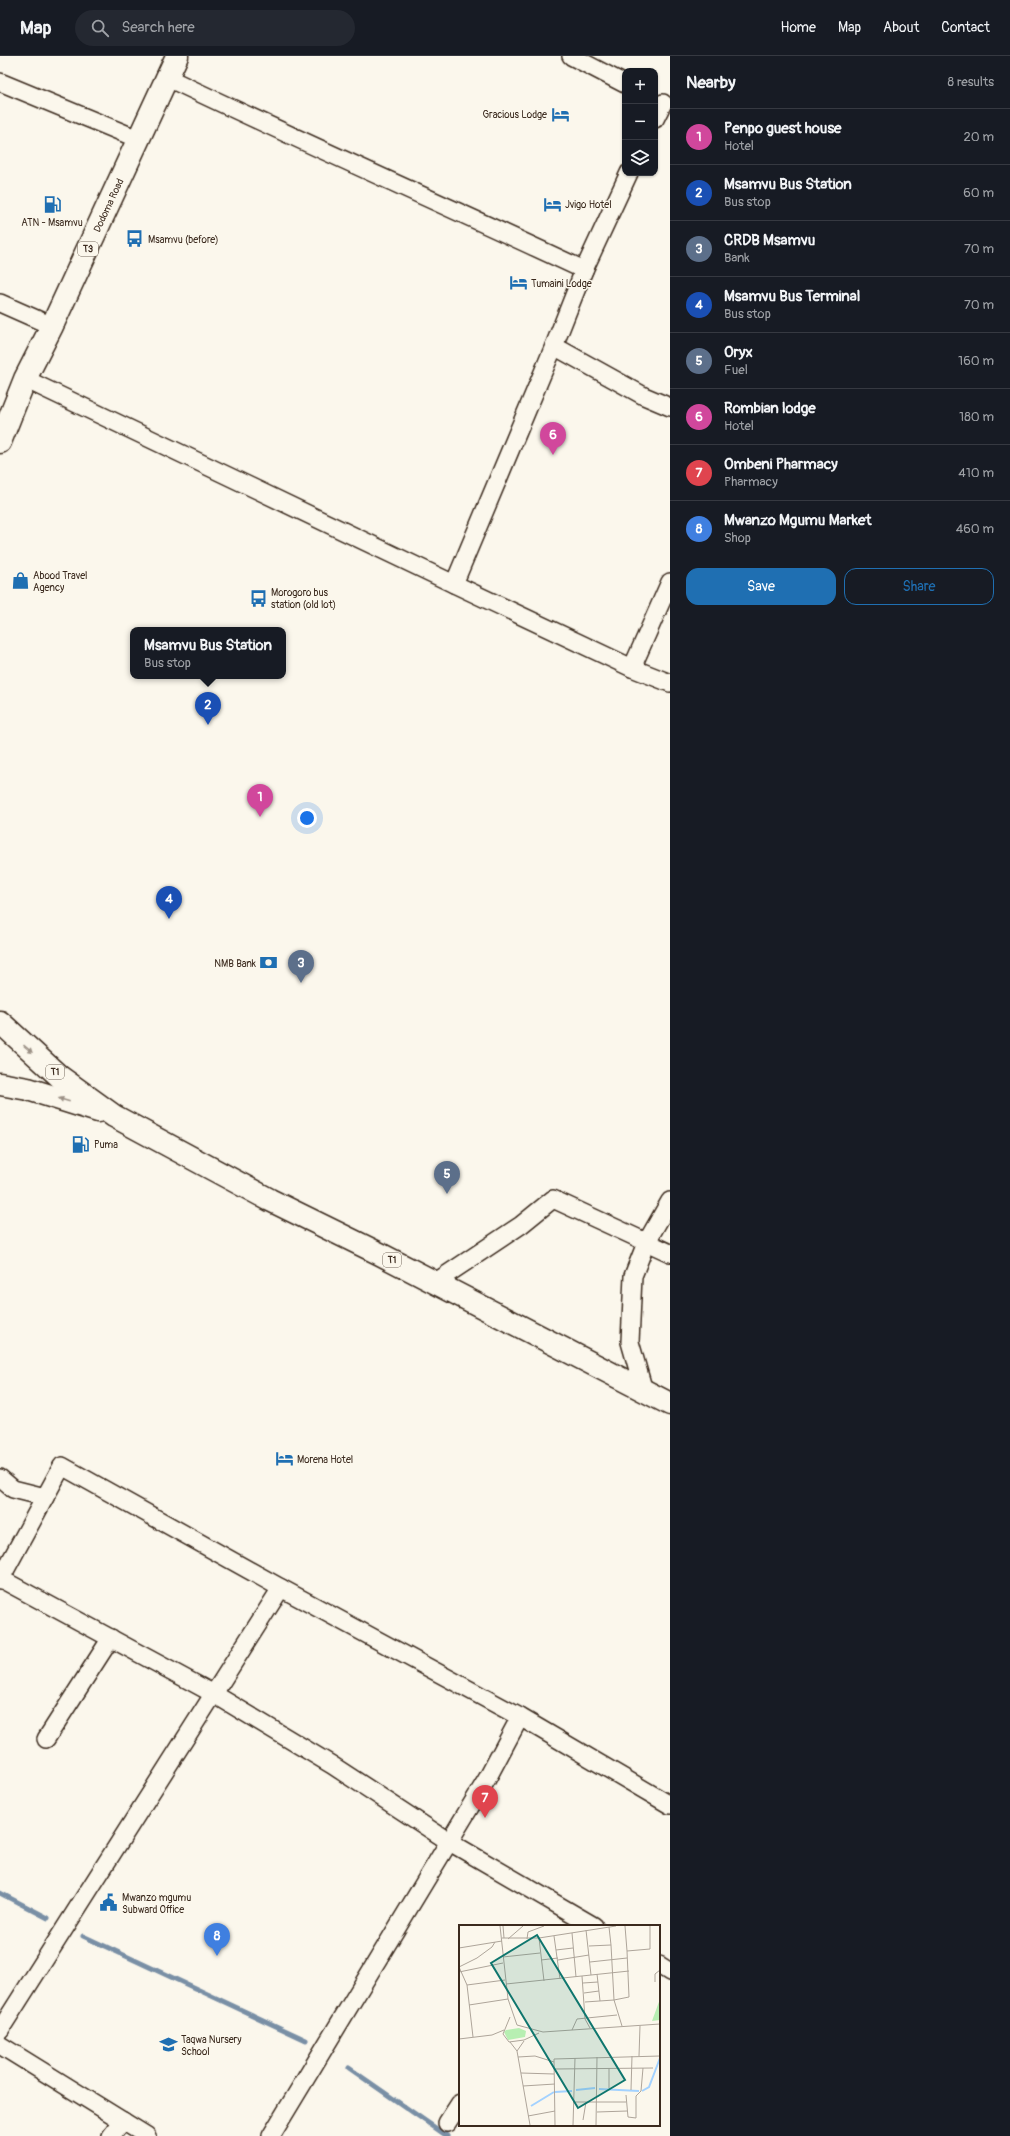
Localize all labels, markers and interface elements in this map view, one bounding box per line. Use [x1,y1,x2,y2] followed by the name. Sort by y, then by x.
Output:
[75,10,355,46] search box
[20,16,51,40] text: Map
[89,17,111,39] icon: search
[121,18,195,37] text: Search here
[781,19,816,36] text: Home
[838,19,861,36] text: Map
[883,19,919,36] text: About
[941,19,990,36] text: Contact
[622,68,658,176] map controls
[622,68,658,104] button: +
[686,72,735,93] text: Nearby
[948,74,994,90] text: 8 results
[550,104,570,124] hotel icon: Gracious Lodge
[622,104,658,140] button: −
[482,109,547,121] place label: Gracious Lodge
[724,119,841,138] text: Penpo guest house
[696,129,702,145] text: 1
[963,129,994,145] text: 20 m
[724,138,754,154] text: Hotel
[622,140,658,176] button: layers
[724,175,852,194] text: Msamvu Bus Station
[91,177,127,234] street label: Dodoma Road
[695,185,703,201] text: 2
[963,185,994,201] text: 60 m
[542,194,562,214] hotel icon: Jvigo Hotel
[724,194,771,210] text: Bus stop
[42,195,62,215] fuel station icon: ATN - Msamvu
[565,199,612,211] place label: Jvigo Hotel
[21,217,83,229] place label: ATN - Msamvu
[125,229,145,249] bus stop icon: Msamvu (before)
[724,231,815,250] text: CRDB Msamvu
[148,234,219,246] place label: Msamvu (before)
[695,241,703,257] text: 3
[964,241,994,257] text: 70 m
[78,242,98,256] road number: T3
[724,250,750,266] text: Bank
[508,273,528,293] hotel icon: Tumaini Lodge
[531,278,592,290] place label: Tumaini Lodge
[724,287,860,306] text: Msamvu Bus Terminal
[695,297,703,313] text: 4
[964,297,994,313] text: 70 m
[724,306,771,322] text: Bus stop
[724,343,753,362] text: Oryx
[695,353,703,369] text: 5
[958,353,994,369] text: 160 m
[724,362,748,378] text: Fuel
[724,399,816,418] text: Rombian lodge
[695,409,703,425] text: 6
[959,409,994,425] text: 180 m
[724,418,754,434] text: Hotel
[540,422,566,455] pin: 6
[724,455,838,474] text: Ombeni Pharmacy
[696,465,702,481] text: 7
[958,465,994,481] text: 410 m
[724,474,778,490] text: Pharmacy
[724,511,871,530] text: Mwanzo Mgumu Market
[696,521,702,537] text: 8
[956,521,994,537] text: 460 m
[724,530,751,546] text: Shop
[686,568,836,605] button: Save
[844,568,994,605] button: Share
[33,570,88,594] place label: Abood Travel Agency
[10,571,30,591] shop icon: Abood Travel Agency
[271,587,336,611] place label: Morogoro bus station (old lot)
[248,588,268,608] bus stop icon: Morogoro bus station (old lot)
[130,627,286,679] popup
[144,636,272,655] text: Msamvu Bus Station
[144,655,191,671] text: Bus stop
[195,692,221,725] pin: 2
[247,784,273,817] pin: 1
[297,808,317,828] your location
[156,886,182,919] pin: 4
[288,950,314,983] pin: 3
[259,953,279,973] bank icon: NMB Bank
[214,958,257,970] place label: NMB Bank
[23,1044,33,1053] one-way arrow
[46,1065,64,1079] road number: T1
[57,1097,69,1103] one-way arrow
[71,1134,91,1154] fuel station icon: Puma
[94,1139,118,1151] place label: Puma
[434,1161,460,1194] pin: 5
[383,1253,401,1267] road number: T1
[274,1449,294,1469] hotel icon: Morena Hotel
[297,1454,353,1466] place label: Morena Hotel
[472,1785,498,1818] pin: 7
[122,1892,191,1916] place label: Mwanzo mgumu Subward Office
[99,1893,119,1913] public building icon: Mwanzo mgumu Subward Office
[204,1923,230,1956] pin: 8
[459,1925,660,2126] inset map
[181,2034,242,2058] place label: Taqwa Nursery School
[158,2035,178,2055] school or university icon: Taqwa Nursery School

